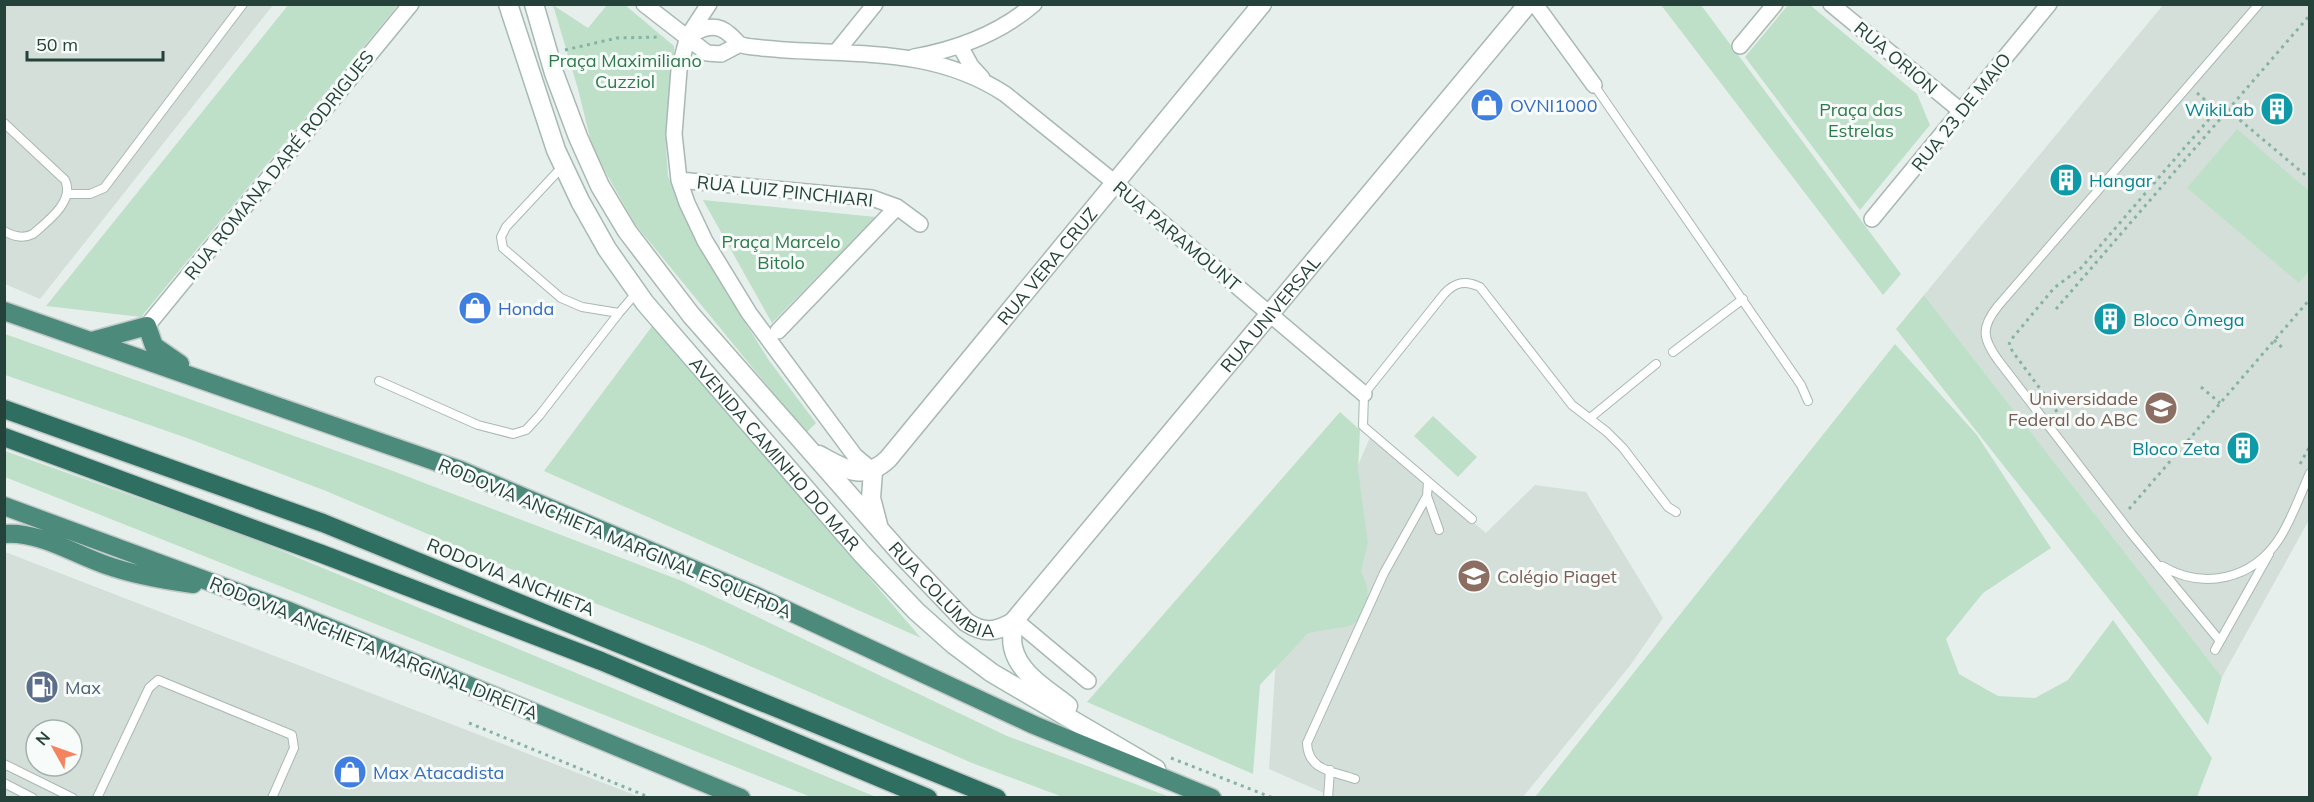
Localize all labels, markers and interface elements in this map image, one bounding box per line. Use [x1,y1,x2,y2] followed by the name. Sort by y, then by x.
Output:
[1850,16,1942,100] street label: RUA ORION
[27,24,164,62] scale bar
[36,33,78,56] text: 50 m
[179,46,379,284] street label: RUA ROMANA DARÉ RODRIGUES
[1906,48,2016,176] street label: RUA 23 DE MAIO
[548,49,702,93] park label: Praça Maximiliano Cuzziol
[1469,87,1505,123] shop icon: OVNI1000
[2259,91,2295,127] building icon: WikiLab
[1510,94,1597,117] place label: OVNI1000
[1819,98,1903,142] park label: Praça das Estrelas
[2185,98,2254,121] place label: WikiLab
[2048,162,2084,198] building icon: Hangar
[2089,169,2153,192] place label: Hangar
[696,170,874,212] street label: RUA LUIZ PINCHIARI
[1109,176,1246,296] street label: RUA PARAMOUNT
[992,202,1102,329] street label: RUA VERA CRUZ
[722,230,840,274] park label: Praça Marcelo Bitolo
[1215,251,1325,377] street label: RUA UNIVERSAL
[457,290,493,326] shop icon: Honda
[498,297,554,320] place label: Honda
[2092,301,2128,337] building icon: Bloco Ômega
[2133,308,2245,331] place label: Bloco Ômega
[685,352,865,555] street label: AVENIDA CAMINHO DO MAR
[2008,387,2138,431] place label: Universidade Federal do ABC
[2143,390,2179,426] school or university icon: Universidade Federal do ABC
[2225,430,2261,466] building icon: Bloco Zeta
[2132,437,2220,460] place label: Bloco Zeta
[435,453,795,623] street label: RODOVIA ANCHIETA MARGINAL ESQUERDA
[424,533,598,621] street label: RODOVIA ANCHIETA
[884,537,995,642] street label: RUA COLÚMBIA
[1456,558,1492,594] school or university icon: Colégio Piaget
[1497,565,1617,588] place label: Colégio Piaget
[206,571,542,725] street label: RODOVIA ANCHIETA MARGINAL DIREITA
[24,669,60,705] fuel station icon: Max
[65,676,101,699] place label: Max
[24,718,84,778] north arrow
[31,727,54,749] text: N
[332,754,368,790] shop icon: Max Atacadista
[373,761,504,784] place label: Max Atacadista

